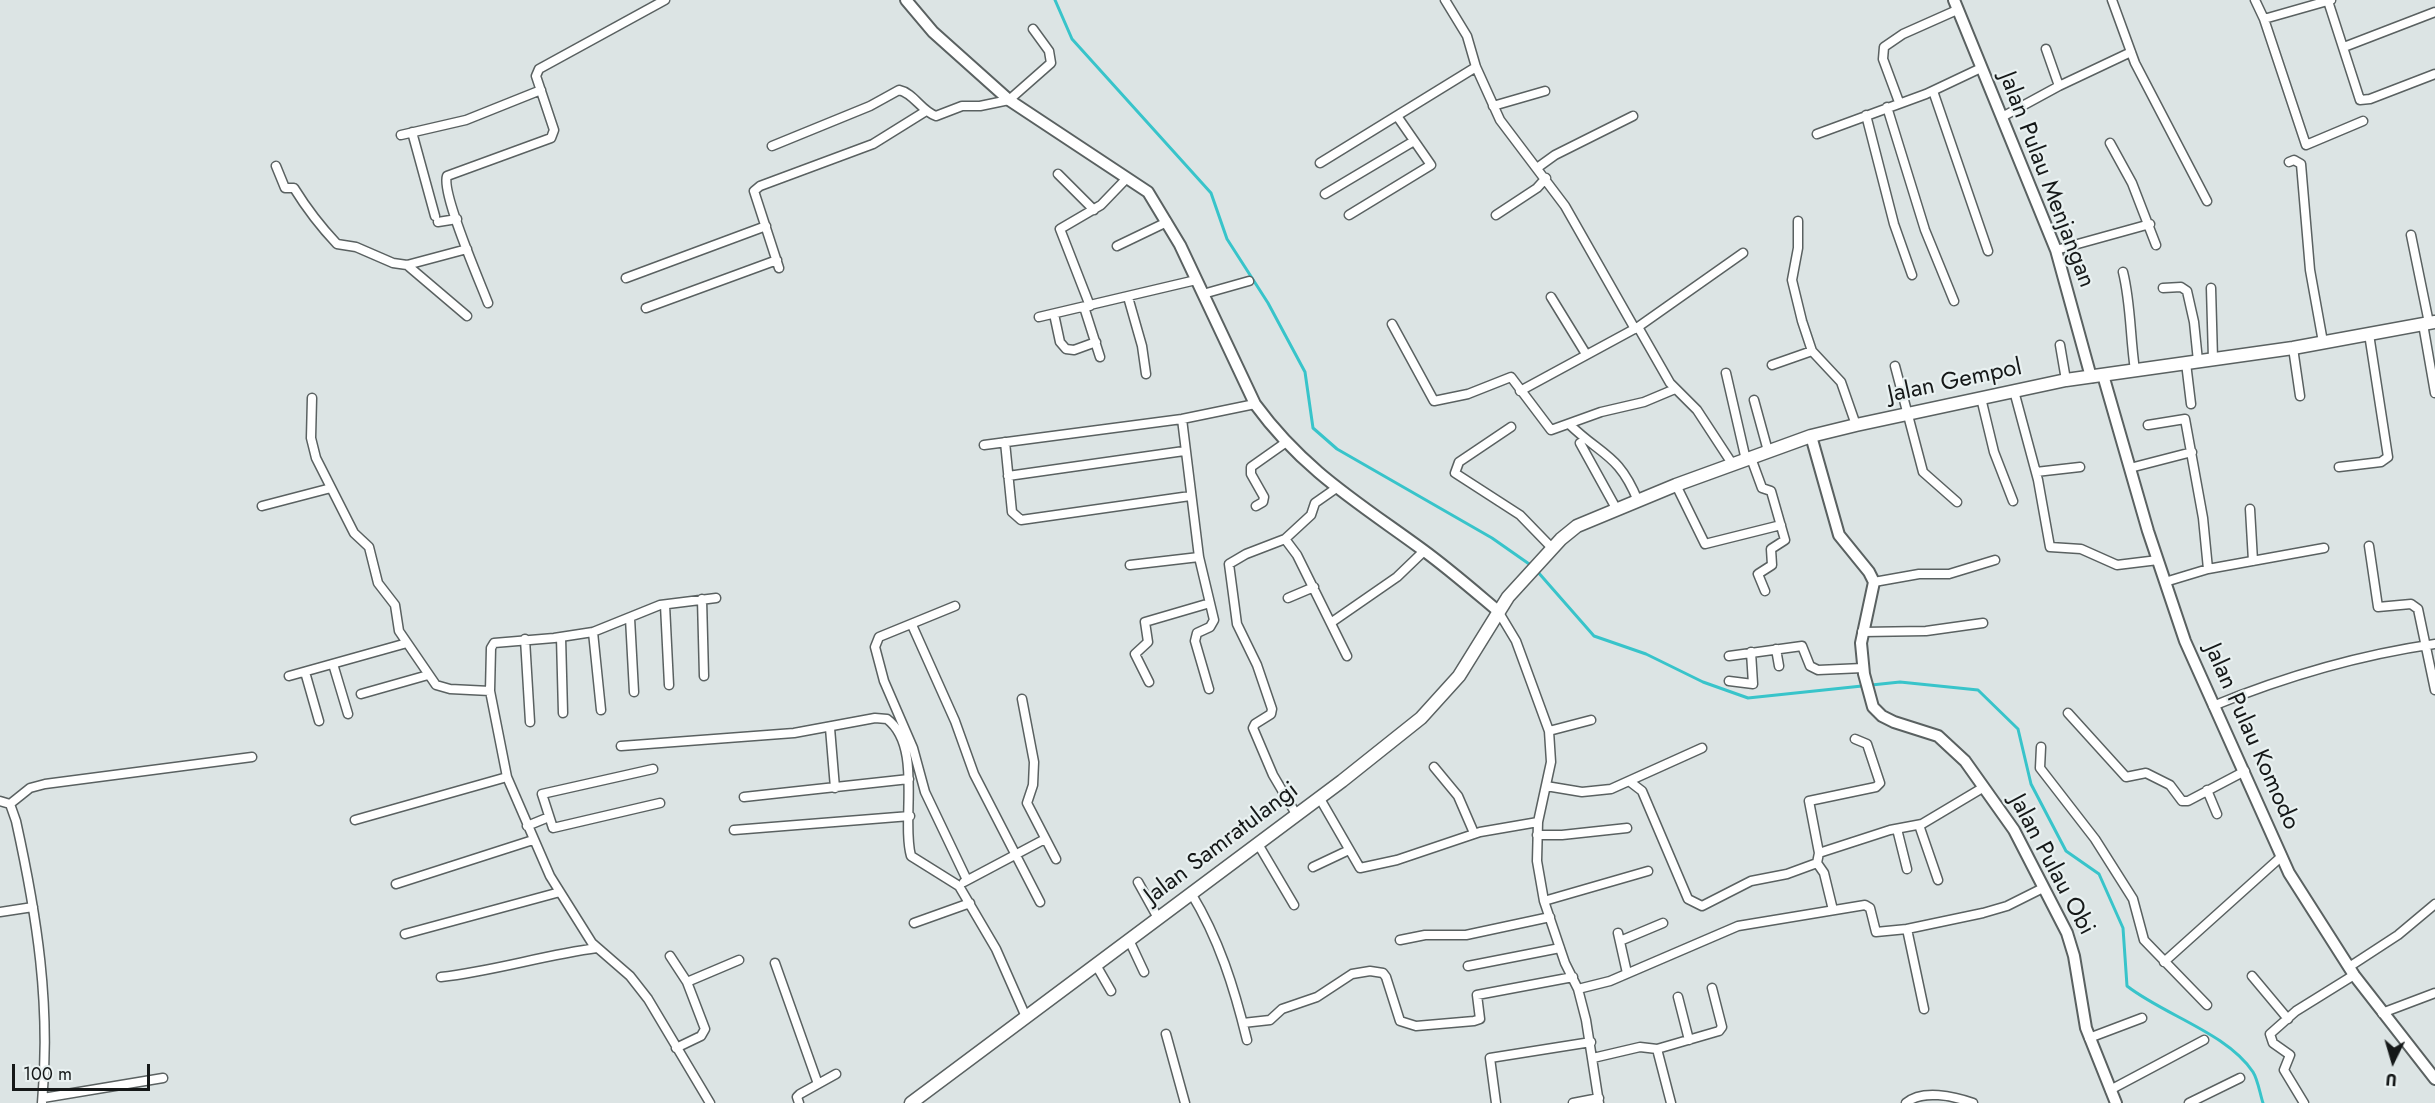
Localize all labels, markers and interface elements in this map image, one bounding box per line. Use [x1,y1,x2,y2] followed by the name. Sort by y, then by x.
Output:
[1992,68,2100,292] street label: Jalan Pulau Menjangan
[1885,354,2025,410] street label: Jalan Gempol
[2197,639,2305,835] street label: Jalan Pulau Komodo
[1139,777,1305,911] street label: Jalan Samratulangi
[2002,790,2100,940] street label: Jalan Pulau Obi
[2363,1031,2423,1091] north arrow
[15,1052,153,1090] scale bar
[23,1061,72,1087] text: 100 m
[2385,1067,2398,1091] text: U

